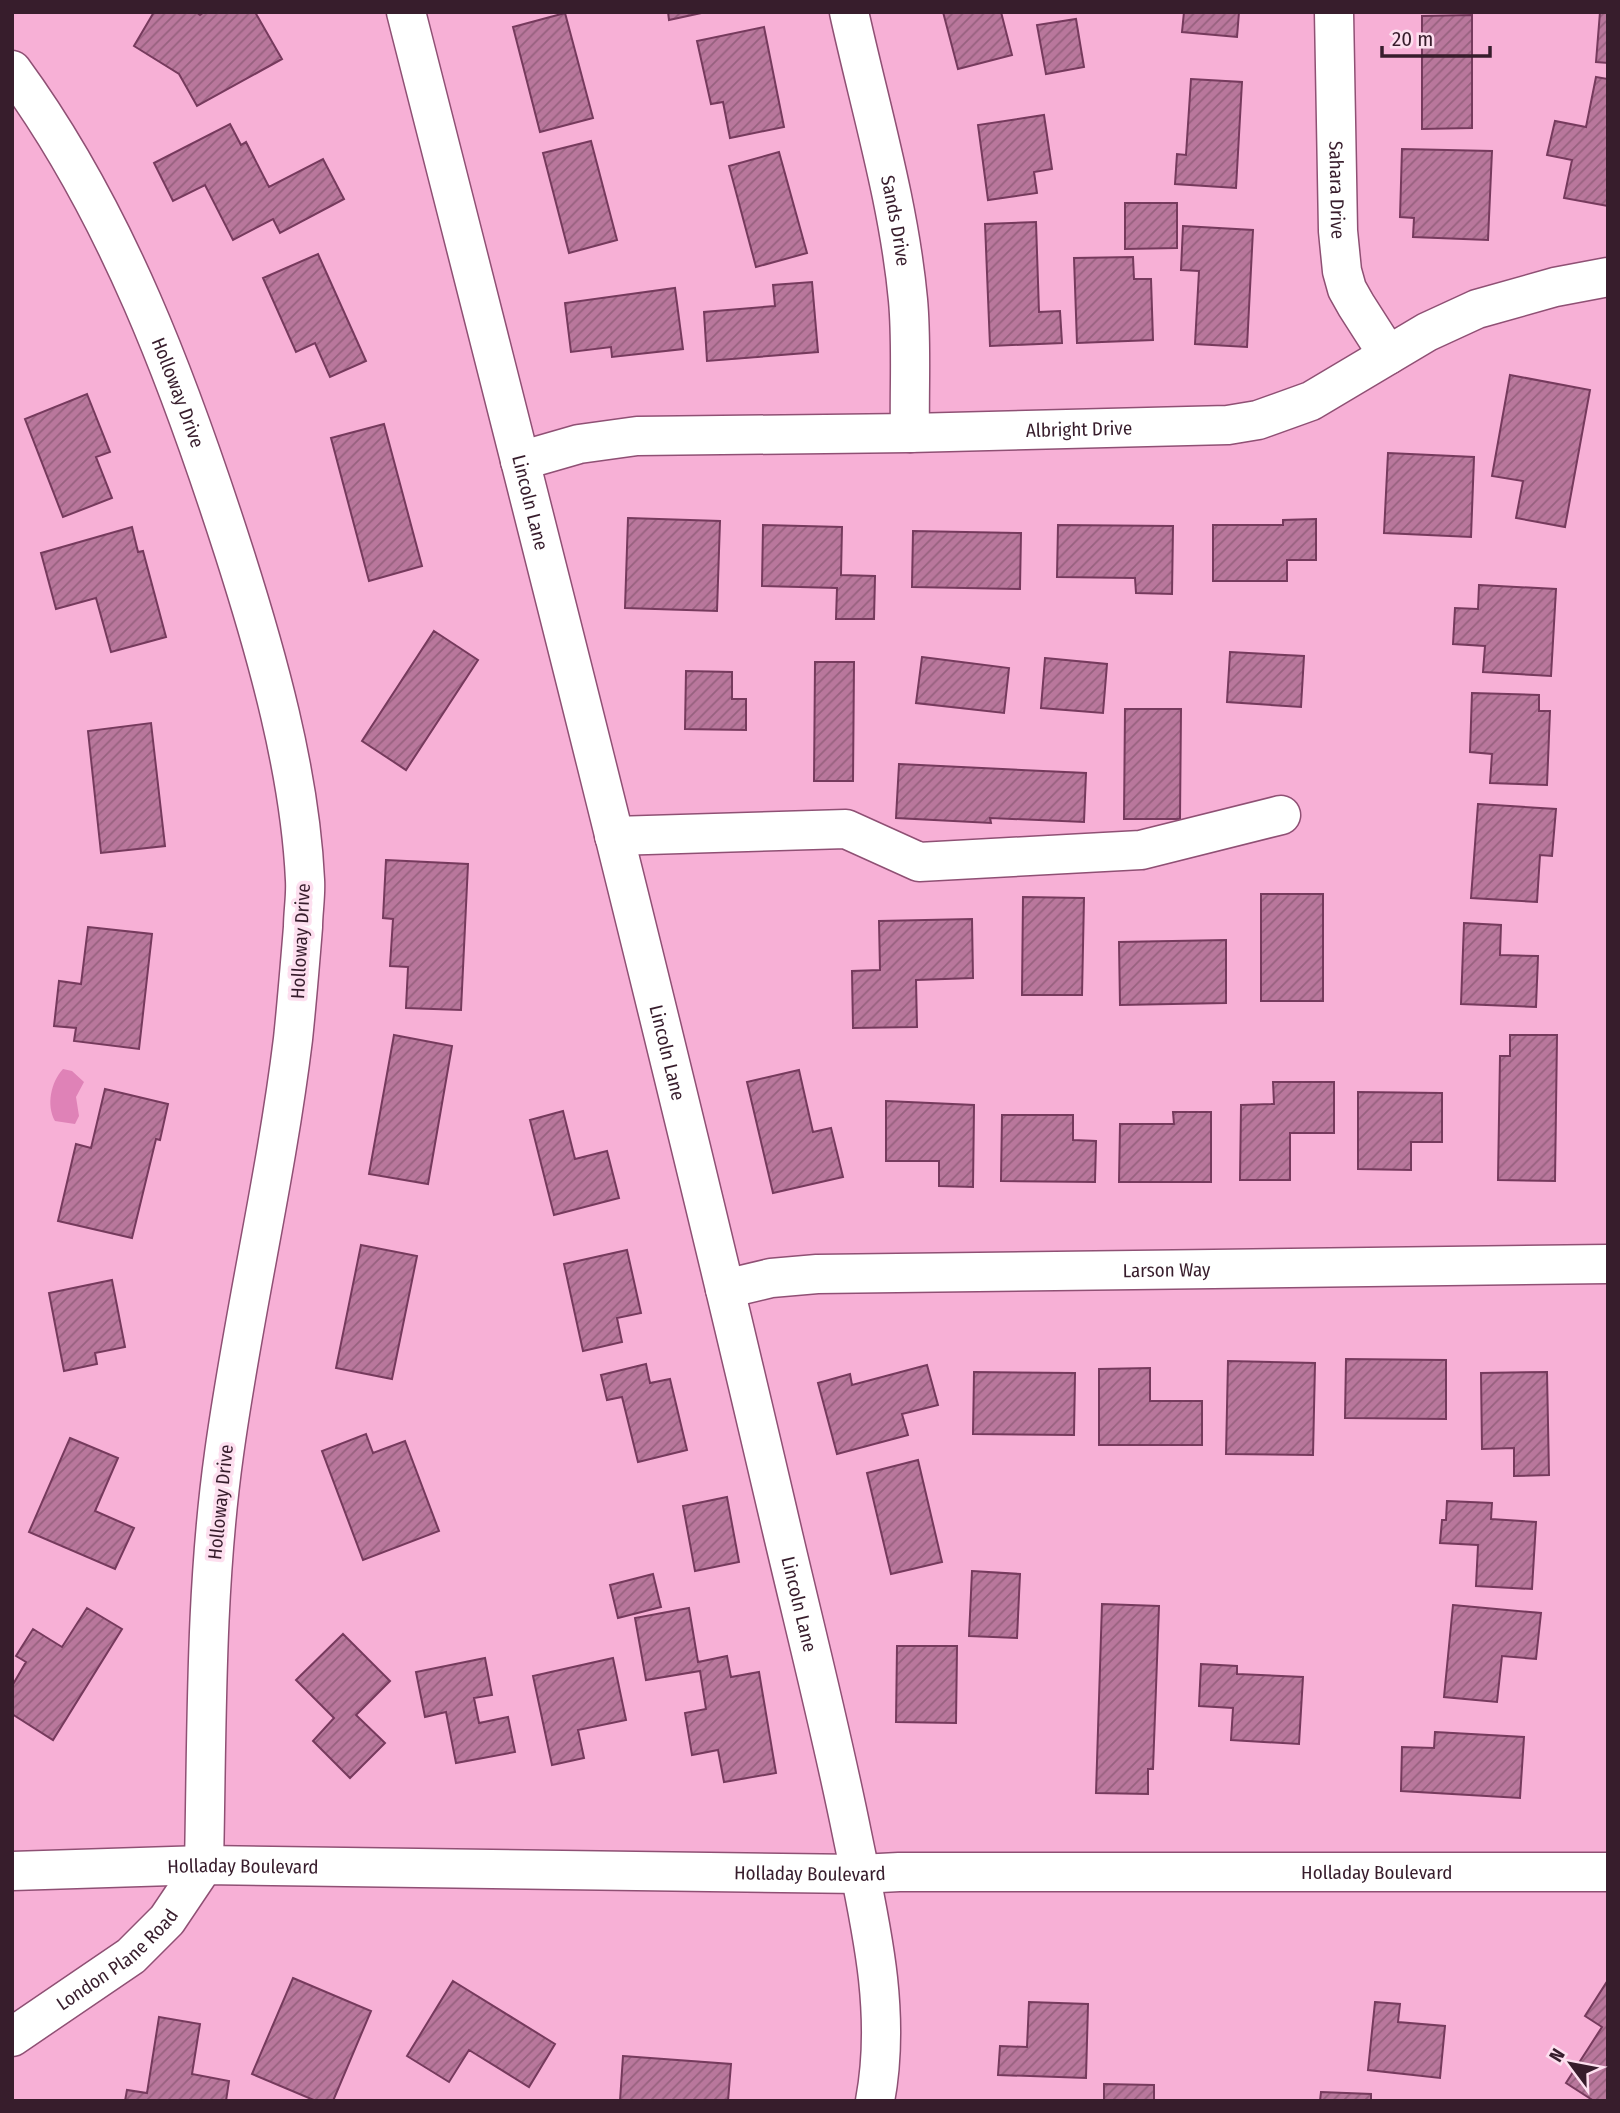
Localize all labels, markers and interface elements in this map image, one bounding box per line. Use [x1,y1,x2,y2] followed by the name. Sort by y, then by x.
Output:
[1382,14,1490,58] scale bar
[1392,26,1433,52] text: 20 m
[1324,141,1350,240] street label: Sahara Drive
[876,173,915,268] street label: Sands Drive
[147,334,209,451] street label: Holloway Drive
[1025,416,1133,442] street label: Albright Drive
[507,452,553,553] street label: Lincoln Lane
[286,883,315,999] street label: Holloway Drive
[644,1003,690,1103] street label: Lincoln Lane
[1122,1258,1211,1282] street label: Larson Way
[203,1443,238,1561] street label: Holloway Drive
[776,1554,822,1654] street label: Lincoln Lane
[167,1854,319,1879] street label: Holladay Boulevard
[734,1861,886,1886] street label: Holladay Boulevard
[1301,1861,1452,1884] street label: Holladay Boulevard
[52,1905,183,2015] street label: London Plane Road
[1536,2029,1606,2099] north arrow
[1544,2044,1570,2066] text: N

